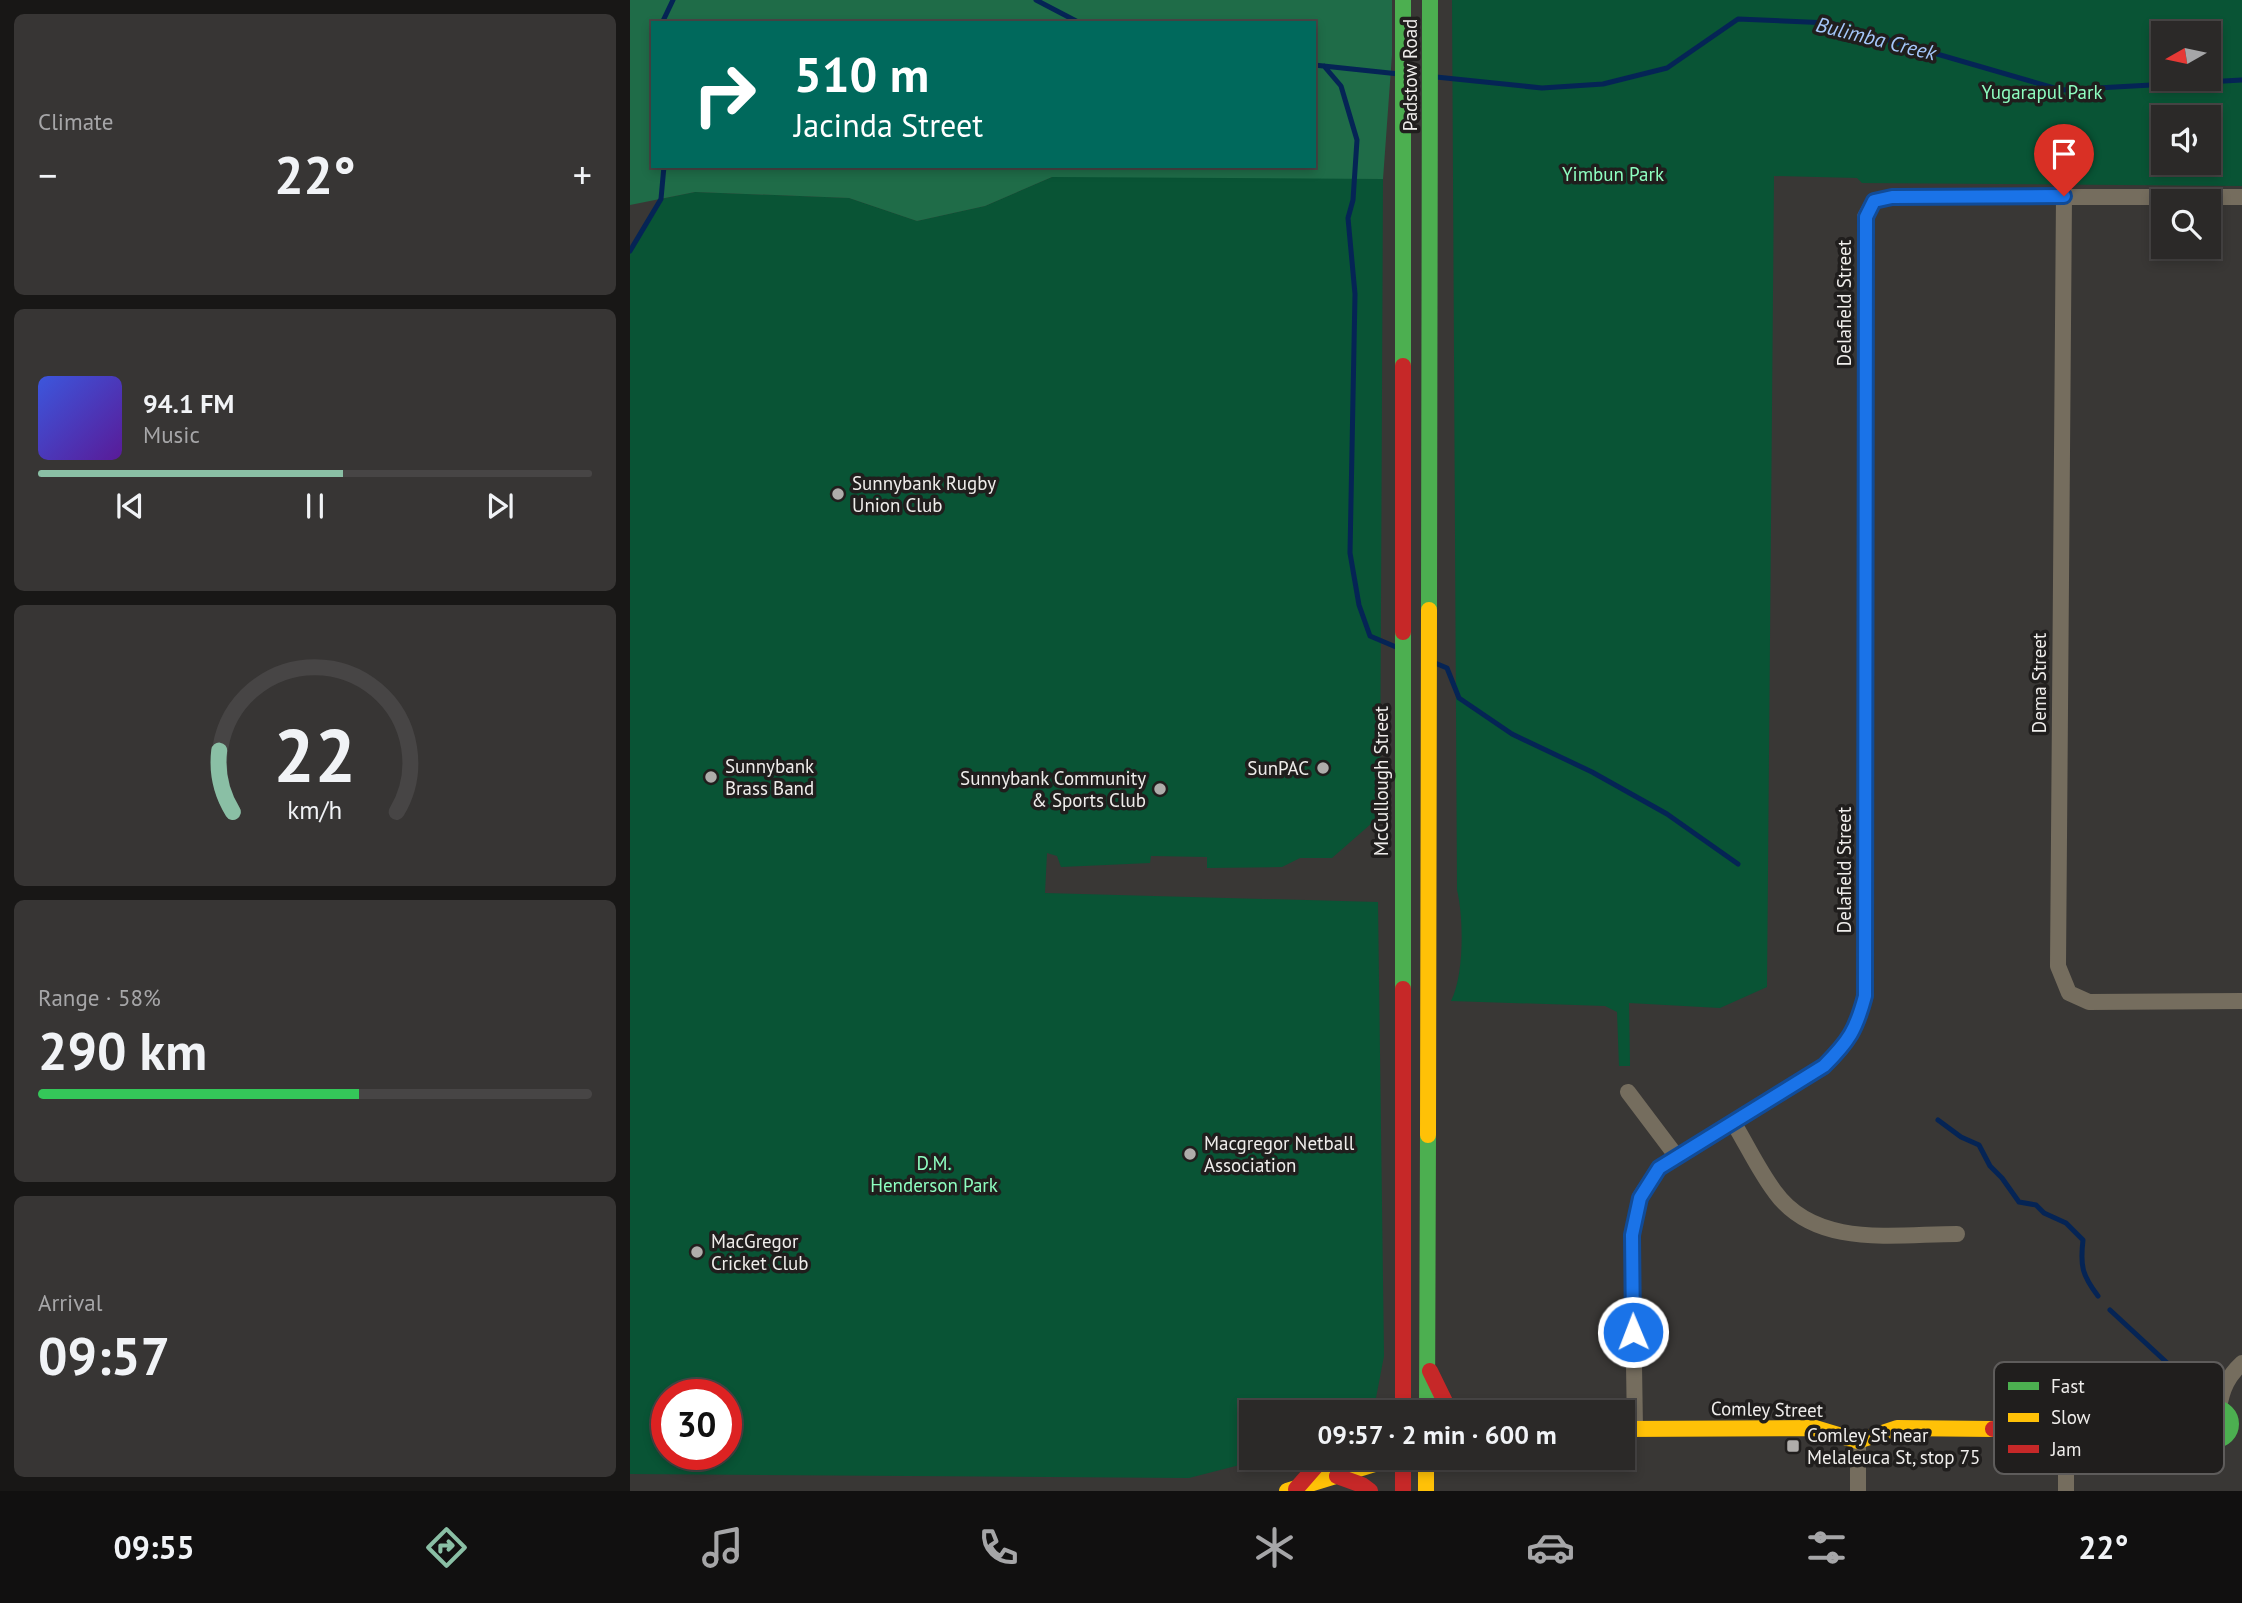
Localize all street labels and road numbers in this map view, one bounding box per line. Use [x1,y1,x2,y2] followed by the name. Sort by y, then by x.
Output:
[1398,19,1422,131] street label: Padstow Road
[1832,239,1856,366] street label: Delafield Street
[2027,632,2051,733] street label: Dema Street
[1369,705,1393,856] street label: McCullough Street
[1832,806,1856,933] street label: Delafield Street
[1711,1396,1824,1422] street label: Comley Street

